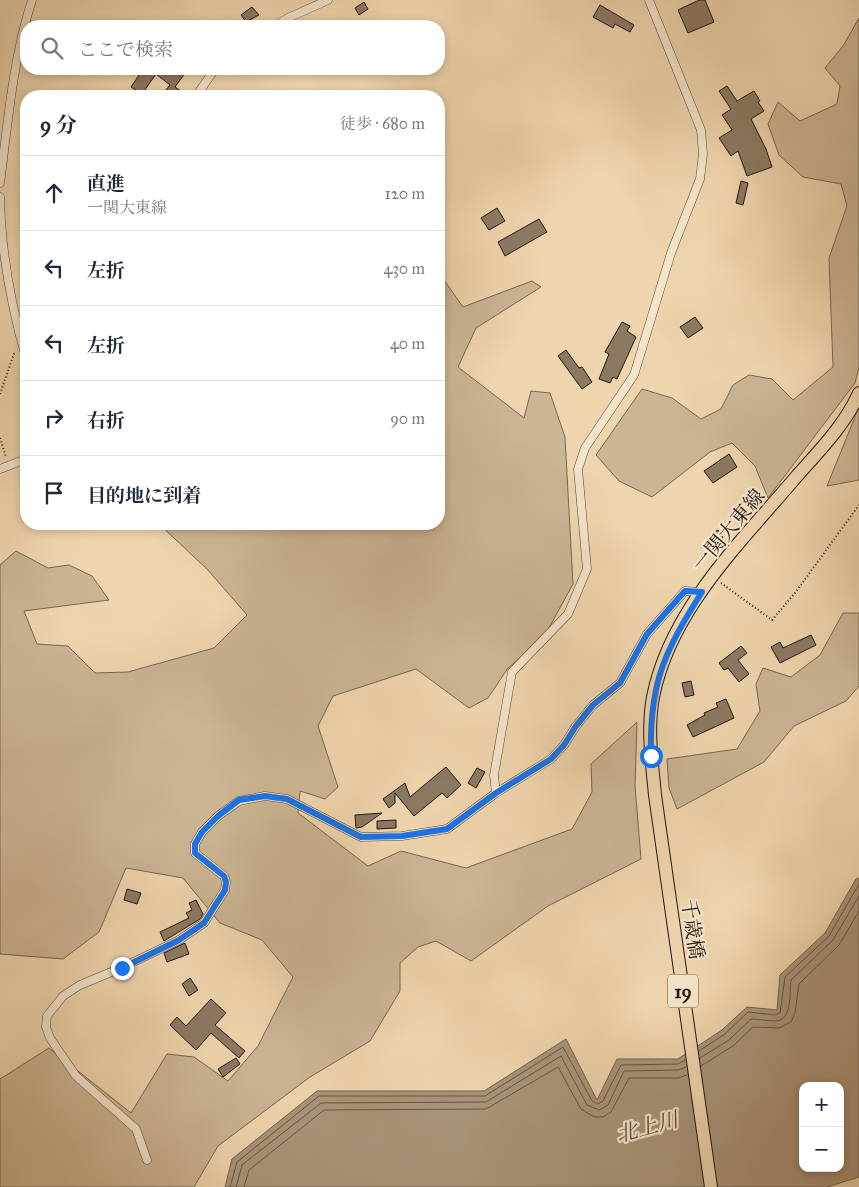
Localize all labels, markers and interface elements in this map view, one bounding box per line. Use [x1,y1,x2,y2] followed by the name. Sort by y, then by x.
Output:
[20,20,445,75] search box
[38,34,66,62] icon: search
[78,38,173,61] text: ここで検索
[40,112,77,138] text: 9 分
[340,114,425,133] text: 徒歩 · 680 m
[87,172,125,195] text: 直進
[40,179,68,207] icon: ahead
[385,184,425,203] text: 120 m
[87,198,167,217] text: 一関大東線
[40,254,68,282] icon: left
[87,259,125,282] text: 左折
[383,259,425,278] text: 430 m
[40,329,68,357] icon: left
[87,334,125,357] text: 左折
[390,334,425,353] text: 40 m
[40,404,68,432] icon: right
[87,409,125,432] text: 右折
[390,409,425,428] text: 90 m
[40,479,68,507] icon: arrive
[87,484,201,507] text: 目的地に到着
[687,484,769,576] street label: 一関大東線
[640,745,663,768] route start
[677,898,709,960] street label: 千歳橋
[111,957,134,980] route end
[668,974,698,1008] road number: 19
[799,1082,844,1172] map controls
[799,1082,844,1127] button: +
[613,1106,683,1148] water label: 北上川
[799,1127,844,1172] button: −

